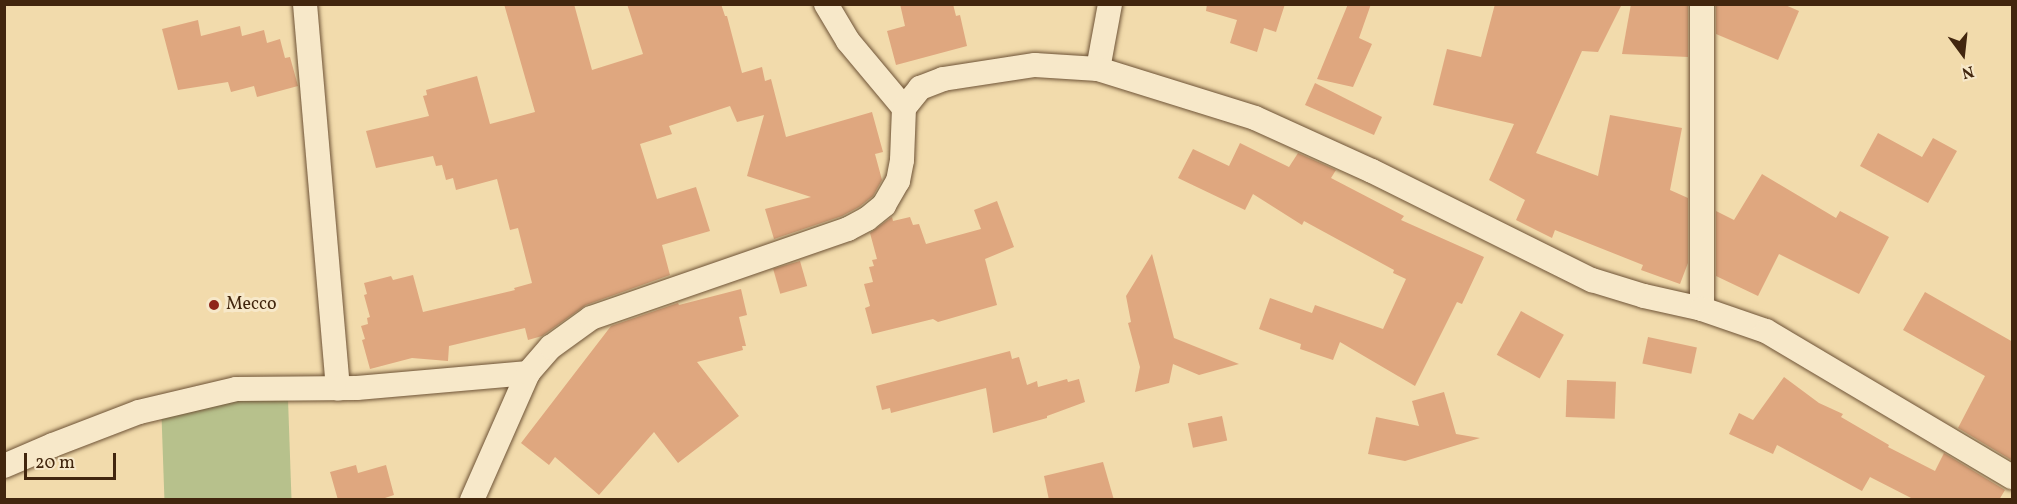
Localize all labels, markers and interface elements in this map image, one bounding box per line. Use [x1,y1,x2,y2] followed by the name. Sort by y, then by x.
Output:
[1933,24,1993,84] north arrow
[1959,59,1976,84] text: N
[226,294,277,316] place label: Mecco
[207,298,221,312] marker: Mecco
[27,441,118,479] scale bar
[35,451,75,476] text: 20 m

